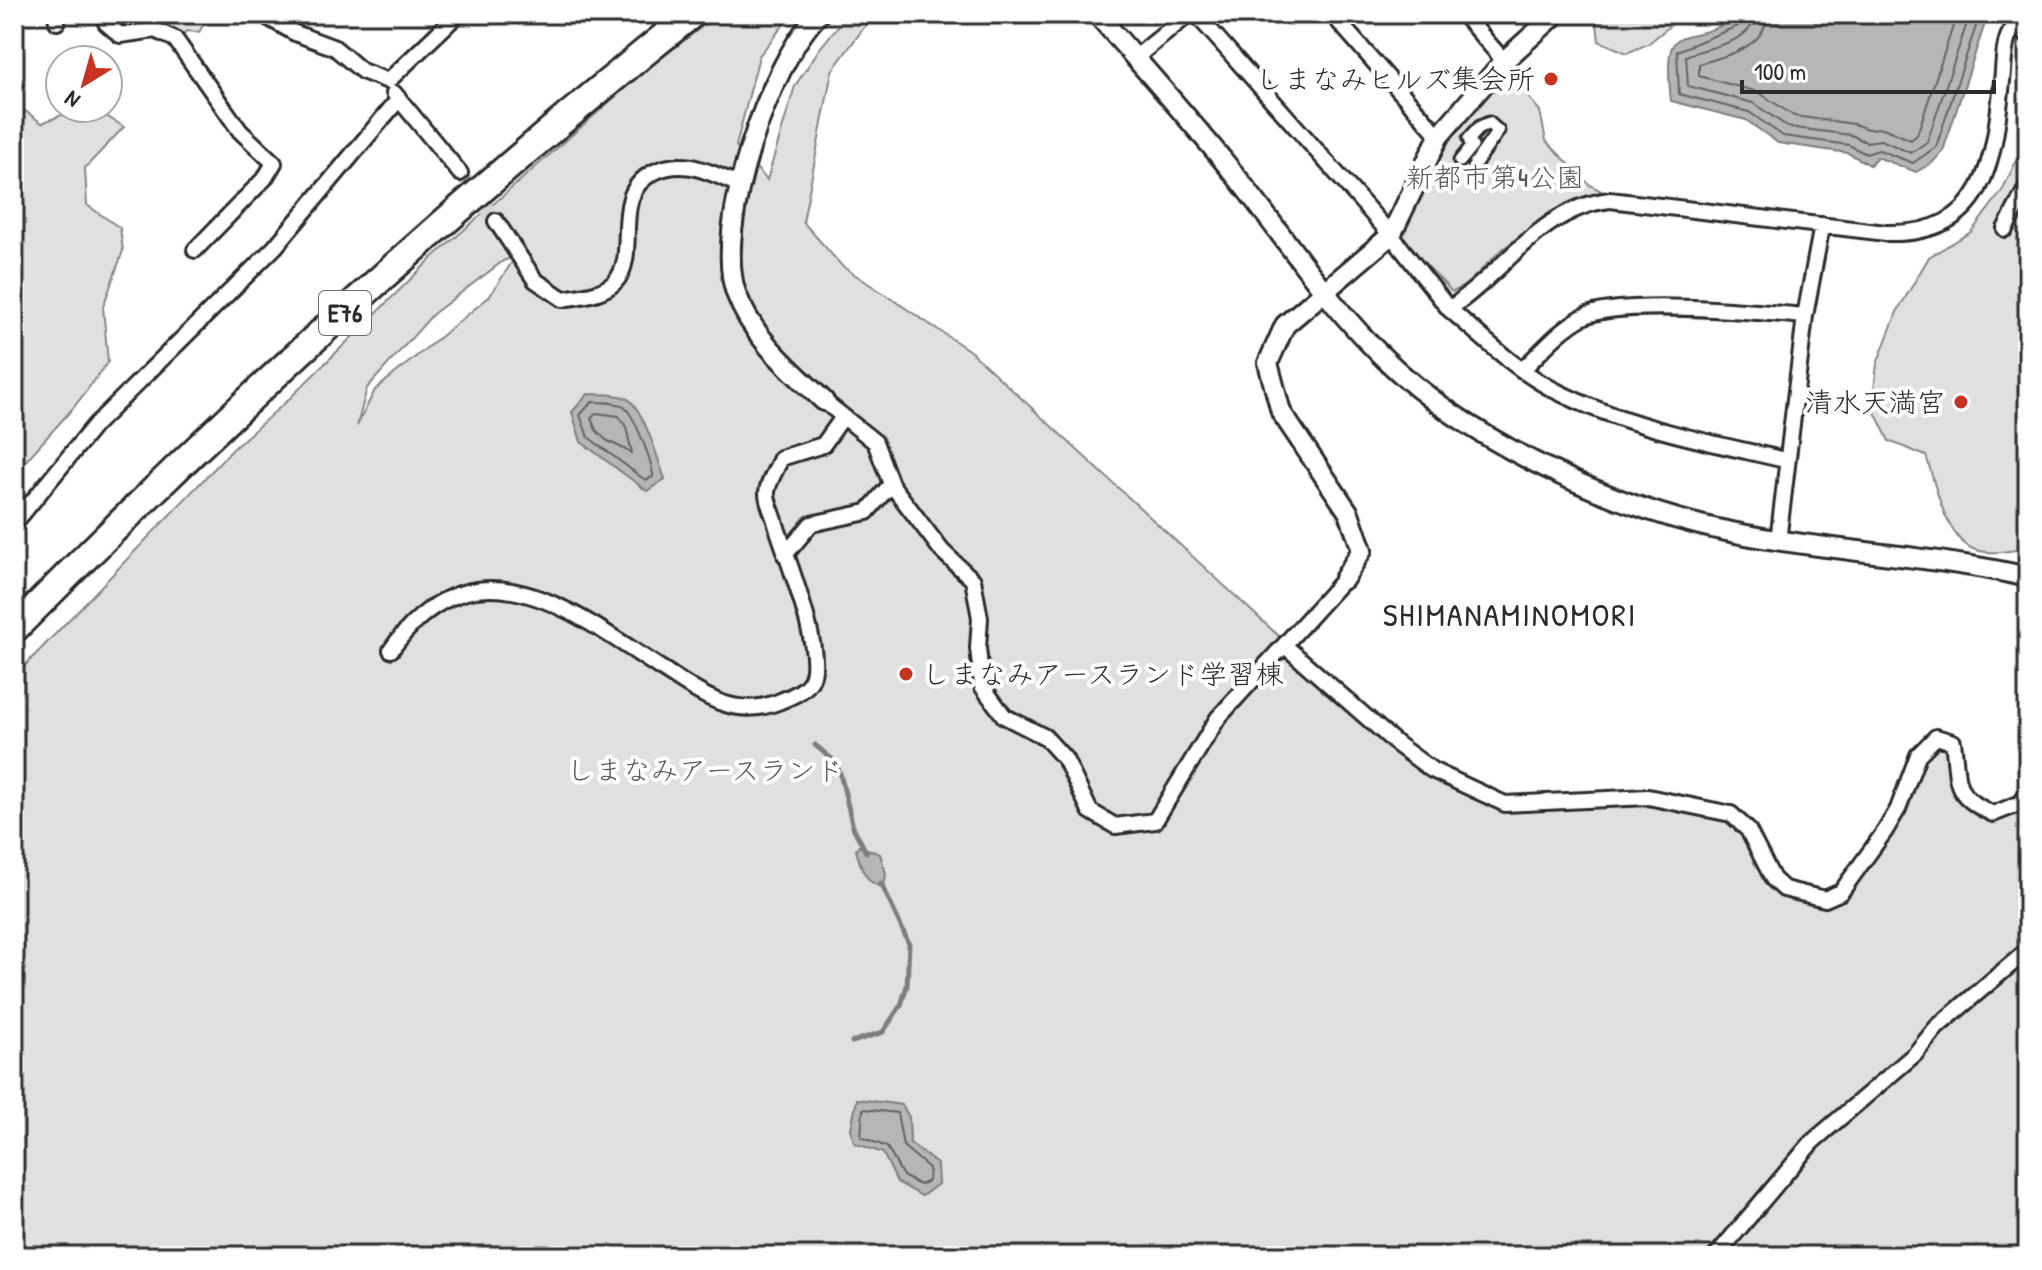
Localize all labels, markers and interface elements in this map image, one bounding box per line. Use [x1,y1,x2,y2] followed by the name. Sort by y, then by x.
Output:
[44,44,124,124] north arrow
[1742,44,1994,94] scale bar
[1754,55,1806,87] text: 100 m
[1256,60,1535,98] place label: しまなみヒルズ集会所
[1542,70,1560,88] marker: しまなみヒルズ集会所
[58,84,86,115] text: N
[1406,158,1584,196] park label: 新都市第4公園
[319,291,371,335] road number: E76
[1805,383,1945,421] place label: 清水天満宮
[1952,393,1970,411] marker: 清水天満宮
[1383,593,1637,636] district label: SHIMANAMINOMORI
[922,655,1283,693] place label: しまなみアースランド学習棟
[897,665,915,683] marker: しまなみアースランド学習棟
[566,751,844,789] park label: しまなみアースランド

